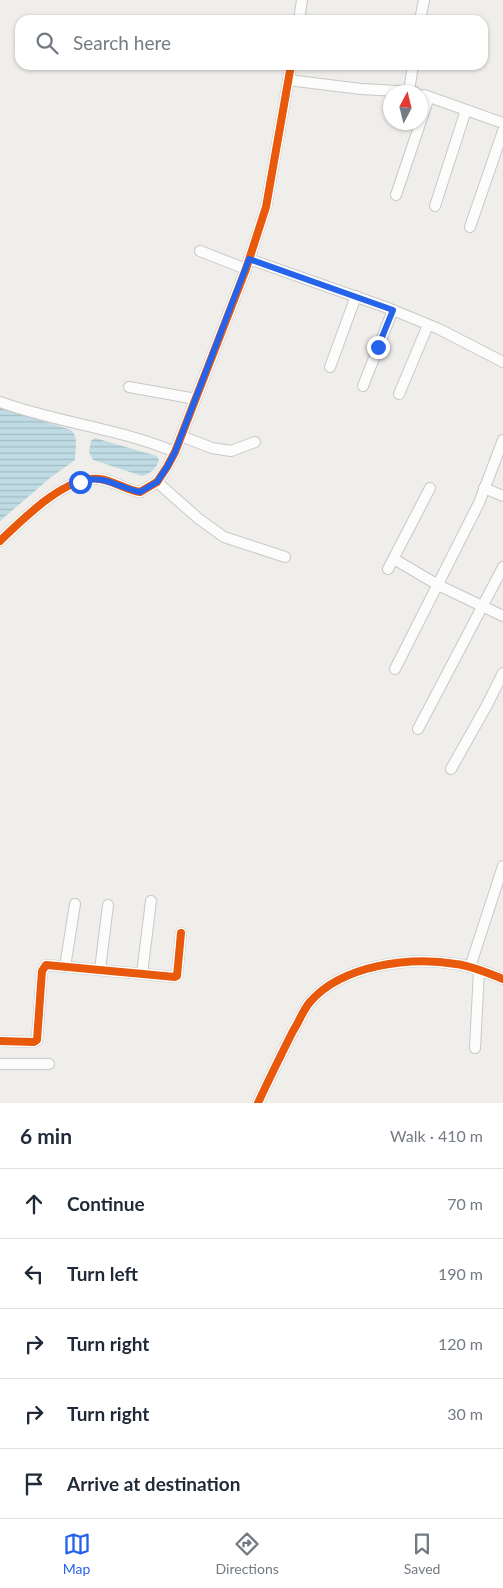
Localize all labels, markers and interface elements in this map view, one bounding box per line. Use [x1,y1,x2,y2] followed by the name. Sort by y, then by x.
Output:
[15,15,488,70] search box
[33,29,61,57] icon: search
[73,31,171,54] text: Search here
[383,85,428,130] north arrow
[367,336,390,359] route end
[69,471,92,494] route start
[20,1123,72,1148] text: 6 min
[390,1126,483,1145] text: Walk · 410 m
[20,1190,48,1218] icon: ahead
[67,1192,145,1215] text: Continue
[447,1194,483,1213] text: 70 m
[20,1260,48,1288] icon: left
[67,1262,138,1285] text: Turn left
[438,1264,483,1283] text: 190 m
[20,1330,48,1358] icon: right
[67,1332,149,1355] text: Turn right
[438,1334,483,1353] text: 120 m
[20,1400,48,1428] icon: right
[67,1402,149,1425] text: Turn right
[447,1404,483,1423] text: 30 m
[20,1470,48,1498] icon: arrive
[67,1472,240,1495] text: Arrive at destination
[63,1530,91,1577] tab: Map
[216,1530,279,1577] tab: Directions
[404,1530,440,1577] tab: Saved

